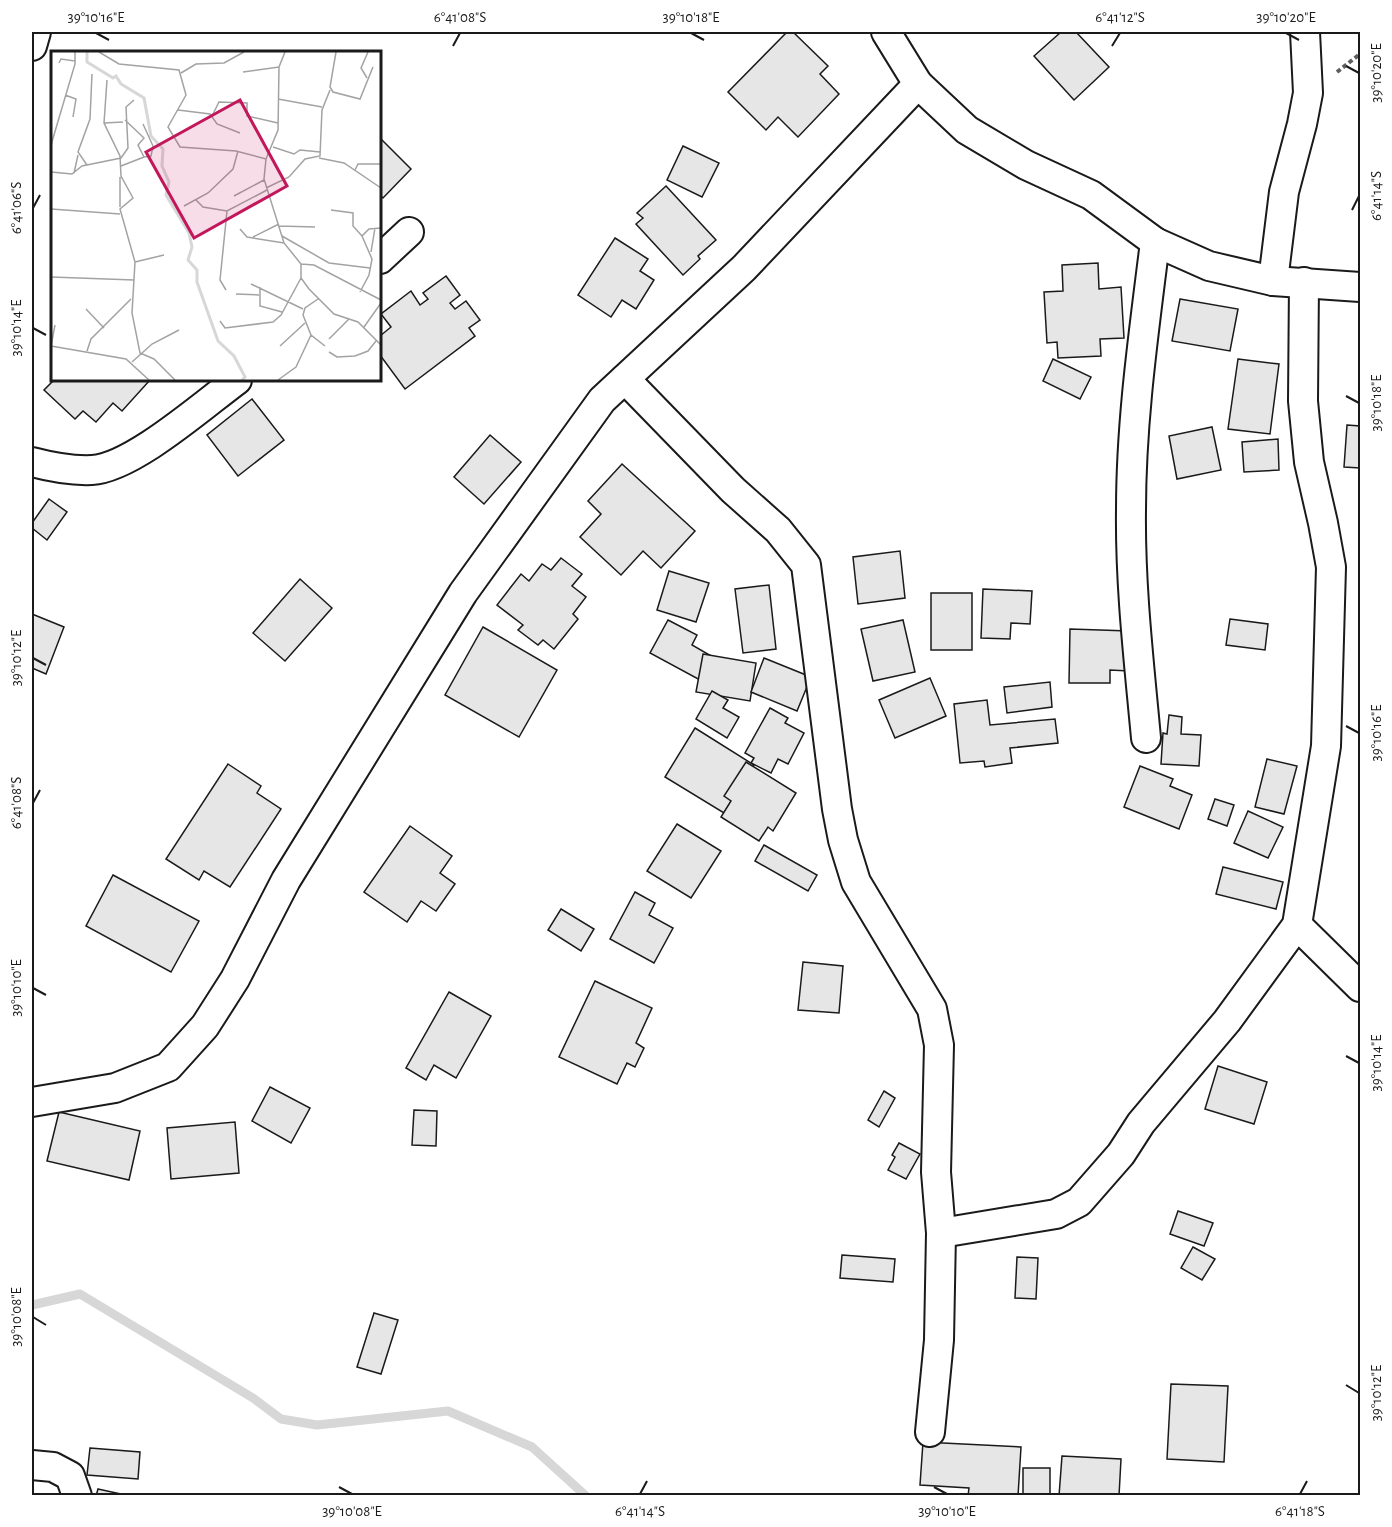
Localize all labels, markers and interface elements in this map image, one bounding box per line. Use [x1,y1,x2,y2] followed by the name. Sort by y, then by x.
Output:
[68,10,124,25] text: 39°10'16"E
[434,10,486,25] text: 6°41'08"S
[663,10,719,25] text: 39°10'18"E
[1095,10,1145,25] text: 6°41'12"S
[1256,10,1316,25] text: 39°10'20"E
[1369,43,1384,103] text: 39°10'20"E
[51,51,381,381] inset map
[1369,171,1384,221] text: 6°41'14"S
[9,182,24,234] text: 6°41'06"S
[9,299,24,357] text: 39°10'14"E
[1369,375,1384,431] text: 39°10'18"E
[9,630,24,686] text: 39°10'12"E
[1369,705,1384,761] text: 39°10'16"E
[9,777,24,829] text: 6°41'08"S
[9,959,24,1017] text: 39°10'10"E
[1369,1034,1384,1092] text: 39°10'14"E
[9,1287,24,1347] text: 39°10'08"E
[1369,1365,1384,1421] text: 39°10'12"E
[322,1504,382,1519] text: 39°10'08"E
[615,1504,665,1519] text: 6°41'14"S
[918,1504,976,1519] text: 39°10'10"E
[1275,1504,1325,1519] text: 6°41'18"S

